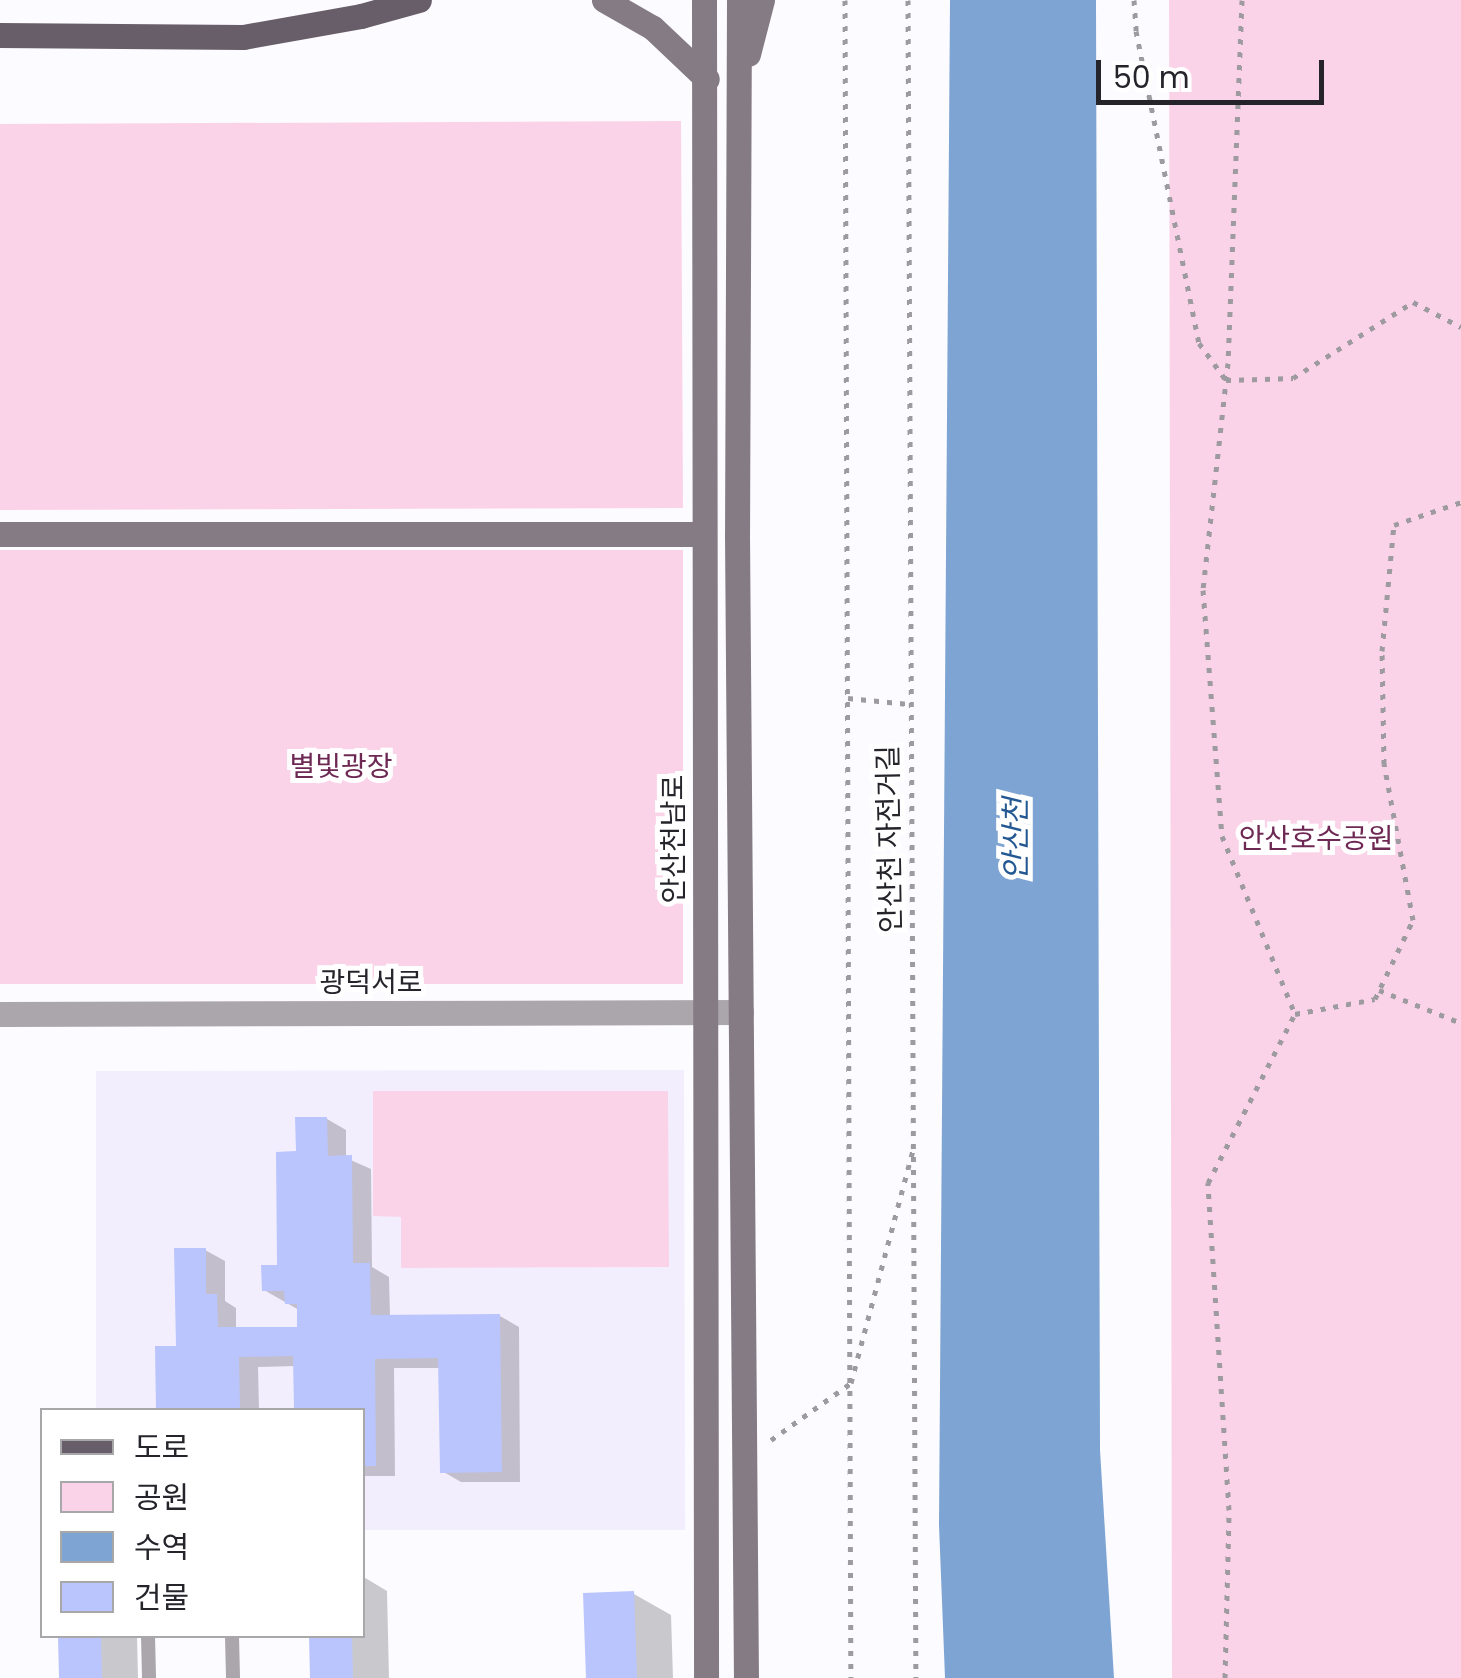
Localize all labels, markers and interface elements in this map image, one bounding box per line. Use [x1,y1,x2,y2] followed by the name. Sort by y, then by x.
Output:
[1101,40,1328,102] scale bar
[1113,56,1190,99] text: 50 m
[872,745,908,933] street label: 안산천 자전거길
[289,750,393,784] park label: 별빛광장
[657,775,691,903] street label: 안산천남로
[998,798,1034,880] water label: 안산천
[1239,822,1393,856] park label: 안산호수공원
[319,966,423,1000] street label: 광덕서로
[40,1408,365,1638] legend
[134,1426,189,1469] text: 도로
[134,1476,189,1519] text: 공원
[134,1526,189,1569] text: 수역
[134,1576,189,1619] text: 건물

